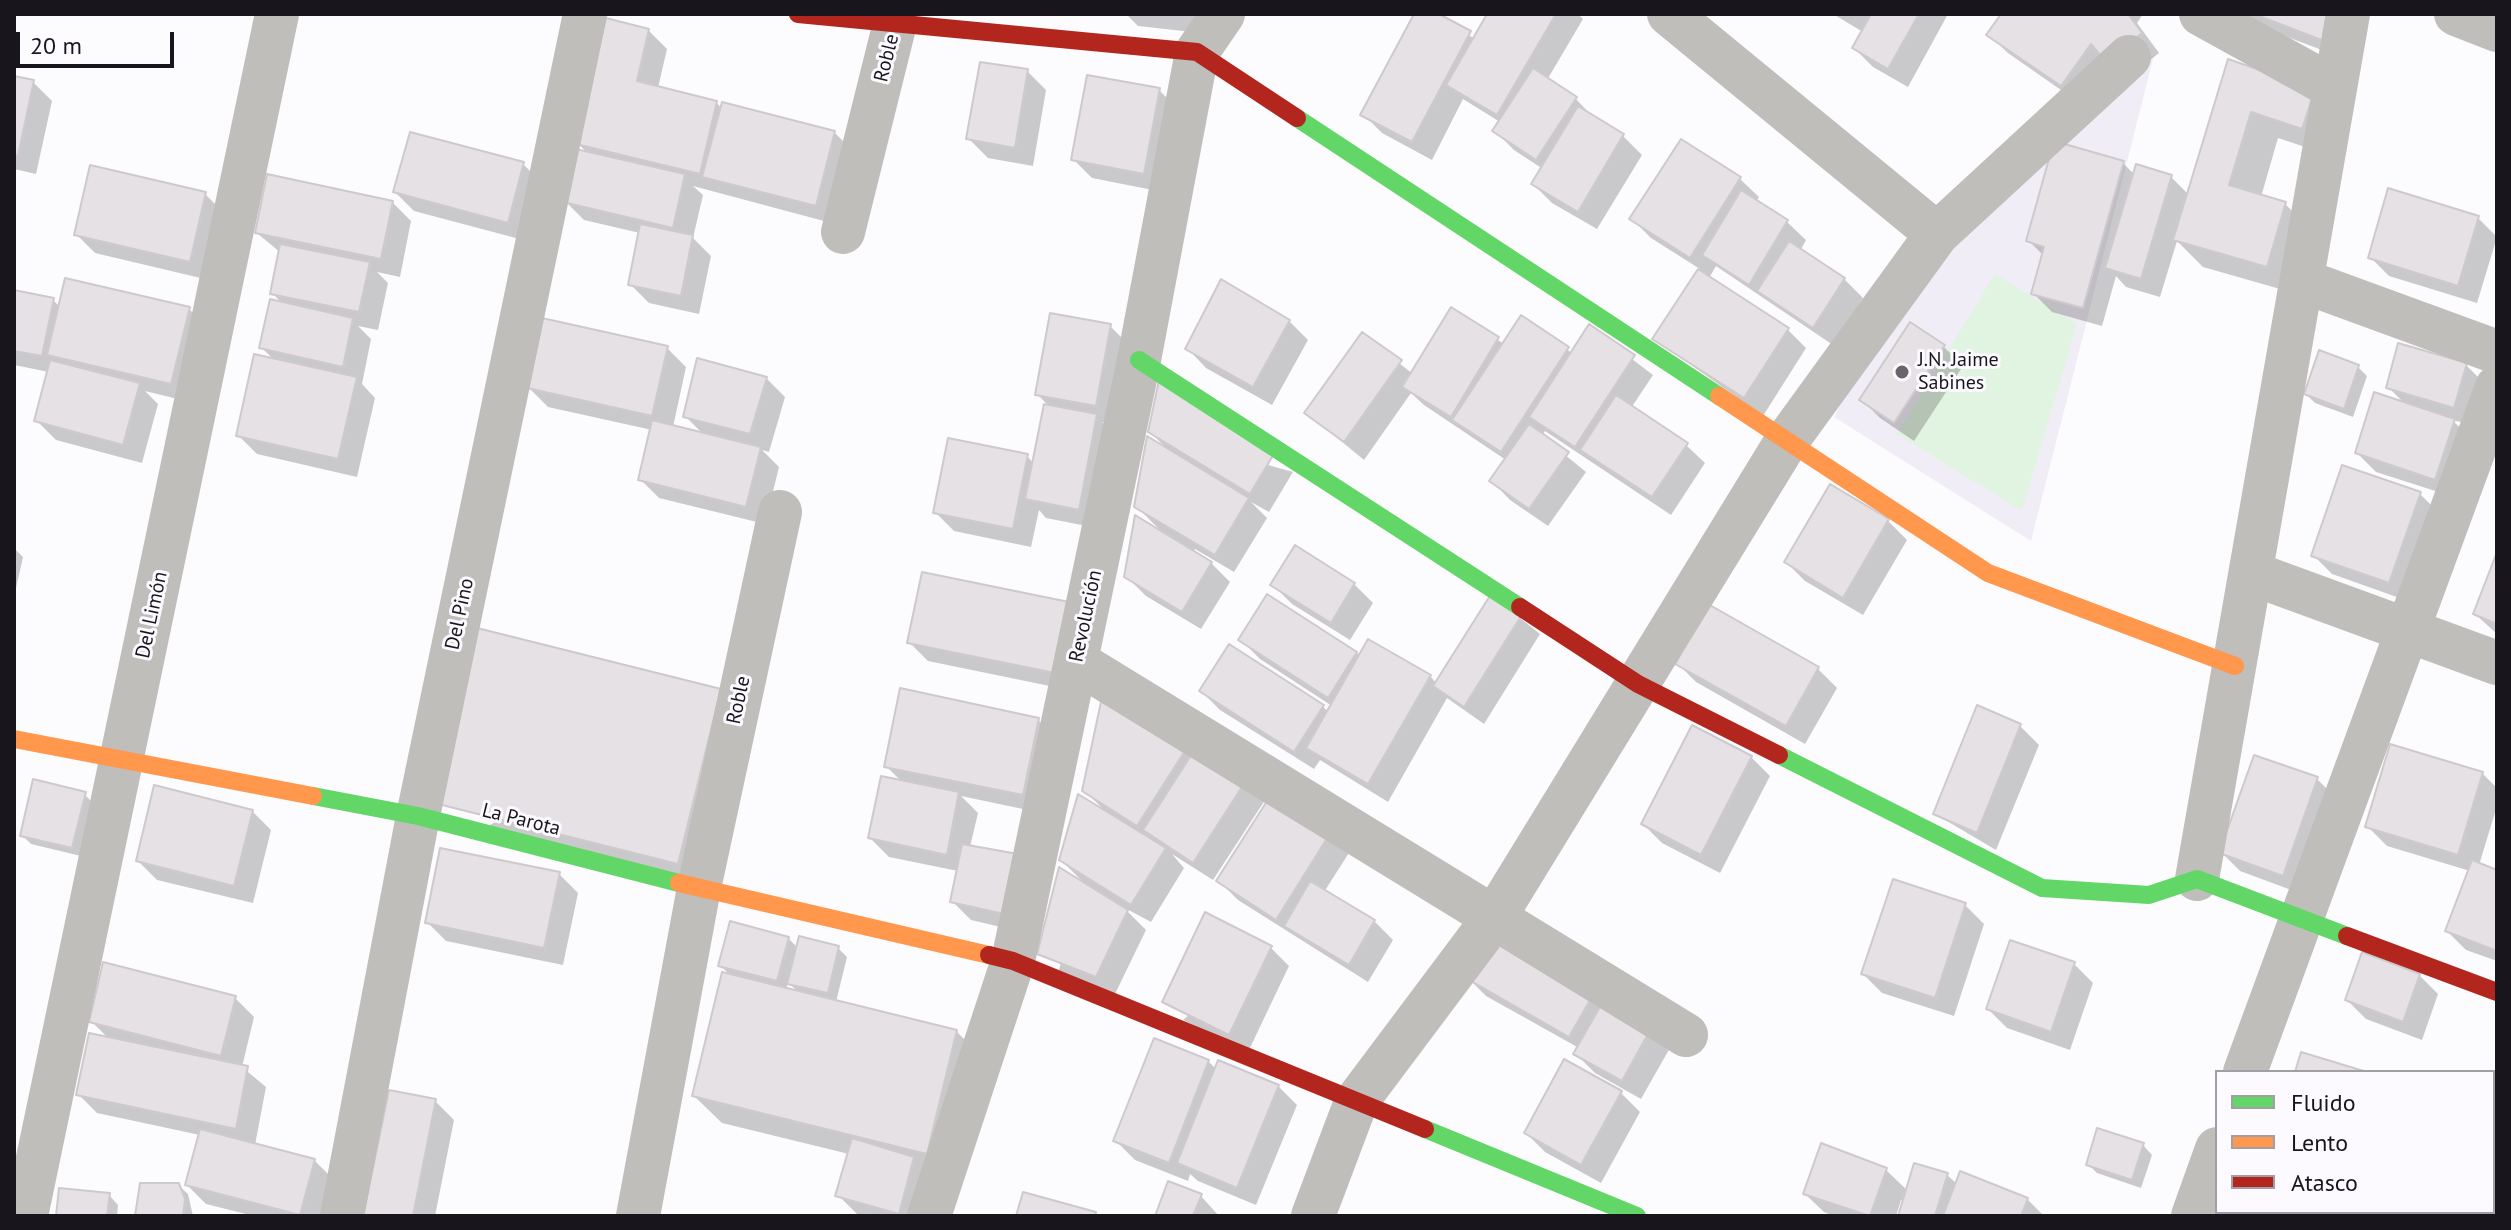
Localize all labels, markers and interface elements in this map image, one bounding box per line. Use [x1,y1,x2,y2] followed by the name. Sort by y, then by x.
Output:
[20,16,178,66] scale bar
[30,30,82,61] text: 20 m
[869,32,905,84] street label: Roble
[1918,348,1999,395] place label: J.N. Jaime Sabines
[1893,363,1911,381] marker: J.N. Jaime Sabines
[1065,568,1107,664] street label: Revolución
[131,569,173,661] street label: Del Limón
[441,576,479,652] street label: Del Pino
[722,674,756,726] street label: Roble
[479,799,563,841] street label: La Parota
[2215,1070,2495,1214] legend
[2291,1087,2356,1118] text: Fluido
[2291,1127,2348,1158] text: Lento
[2291,1167,2358,1198] text: Atasco

